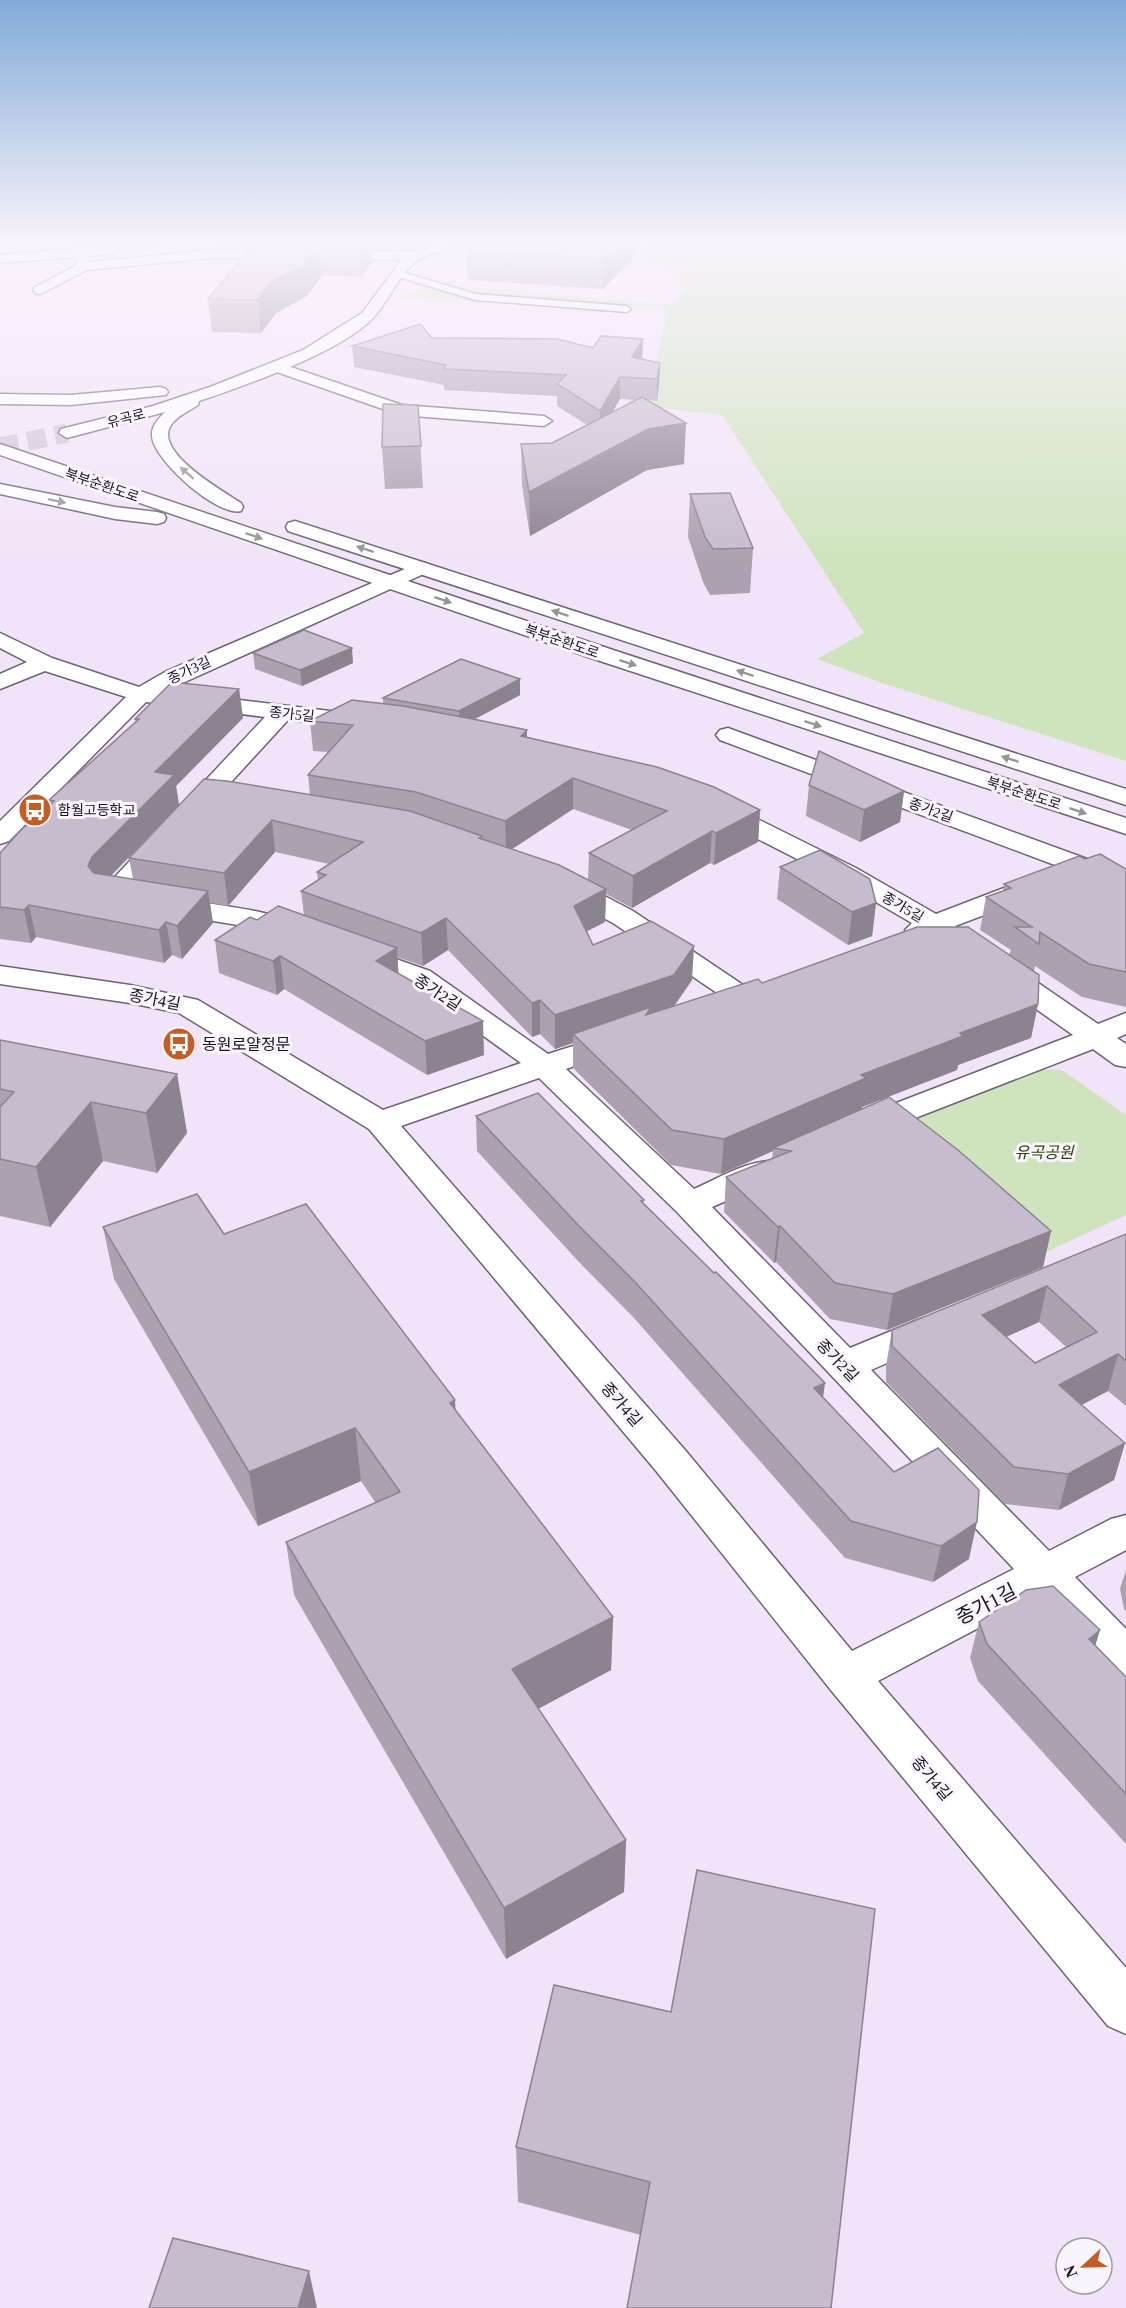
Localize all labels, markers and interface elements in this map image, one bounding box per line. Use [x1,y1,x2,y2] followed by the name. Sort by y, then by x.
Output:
[106,406,147,431] street label: 유곡로
[63,465,141,505] street label: 북부순환도로
[180,467,195,480] one-way arrow
[48,497,66,507] one-way arrow
[245,532,263,542] one-way arrow
[356,544,374,554] one-way arrow
[434,596,452,606] one-way arrow
[551,608,569,617] one-way arrow
[523,621,601,661] street label: 북부순환도로
[165,654,213,687] street label: 종가3길
[619,658,637,668] one-way arrow
[736,668,754,678] one-way arrow
[268,705,315,724] street label: 종가5길
[804,719,822,729] one-way arrow
[1001,754,1019,764] one-way arrow
[985,773,1063,813] street label: 북부순환도로
[17,792,53,828] bus stop icon: 함월고등학교
[907,796,955,825] street label: 종가2길
[58,802,135,818] place label: 함월고등학교
[1069,806,1087,816] one-way arrow
[879,890,926,925] street label: 종가5길
[411,971,464,1014] street label: 종가2길
[128,986,182,1013] street label: 종가4길
[161,1026,197,1062] bus stop icon: 동원로얄정문
[202,1036,291,1053] place label: 동원로얄정문
[1015,1144,1075,1161] park label: 유곡공원
[813,1336,862,1385] street label: 종가2길
[598,1379,645,1430] street label: 종가4길
[952,1579,1020,1629] street label: 종가1길
[908,1753,955,1804] street label: 종가4길
[1054,2236,1114,2296] north arrow
[1060,2262,1081,2280] text: N

